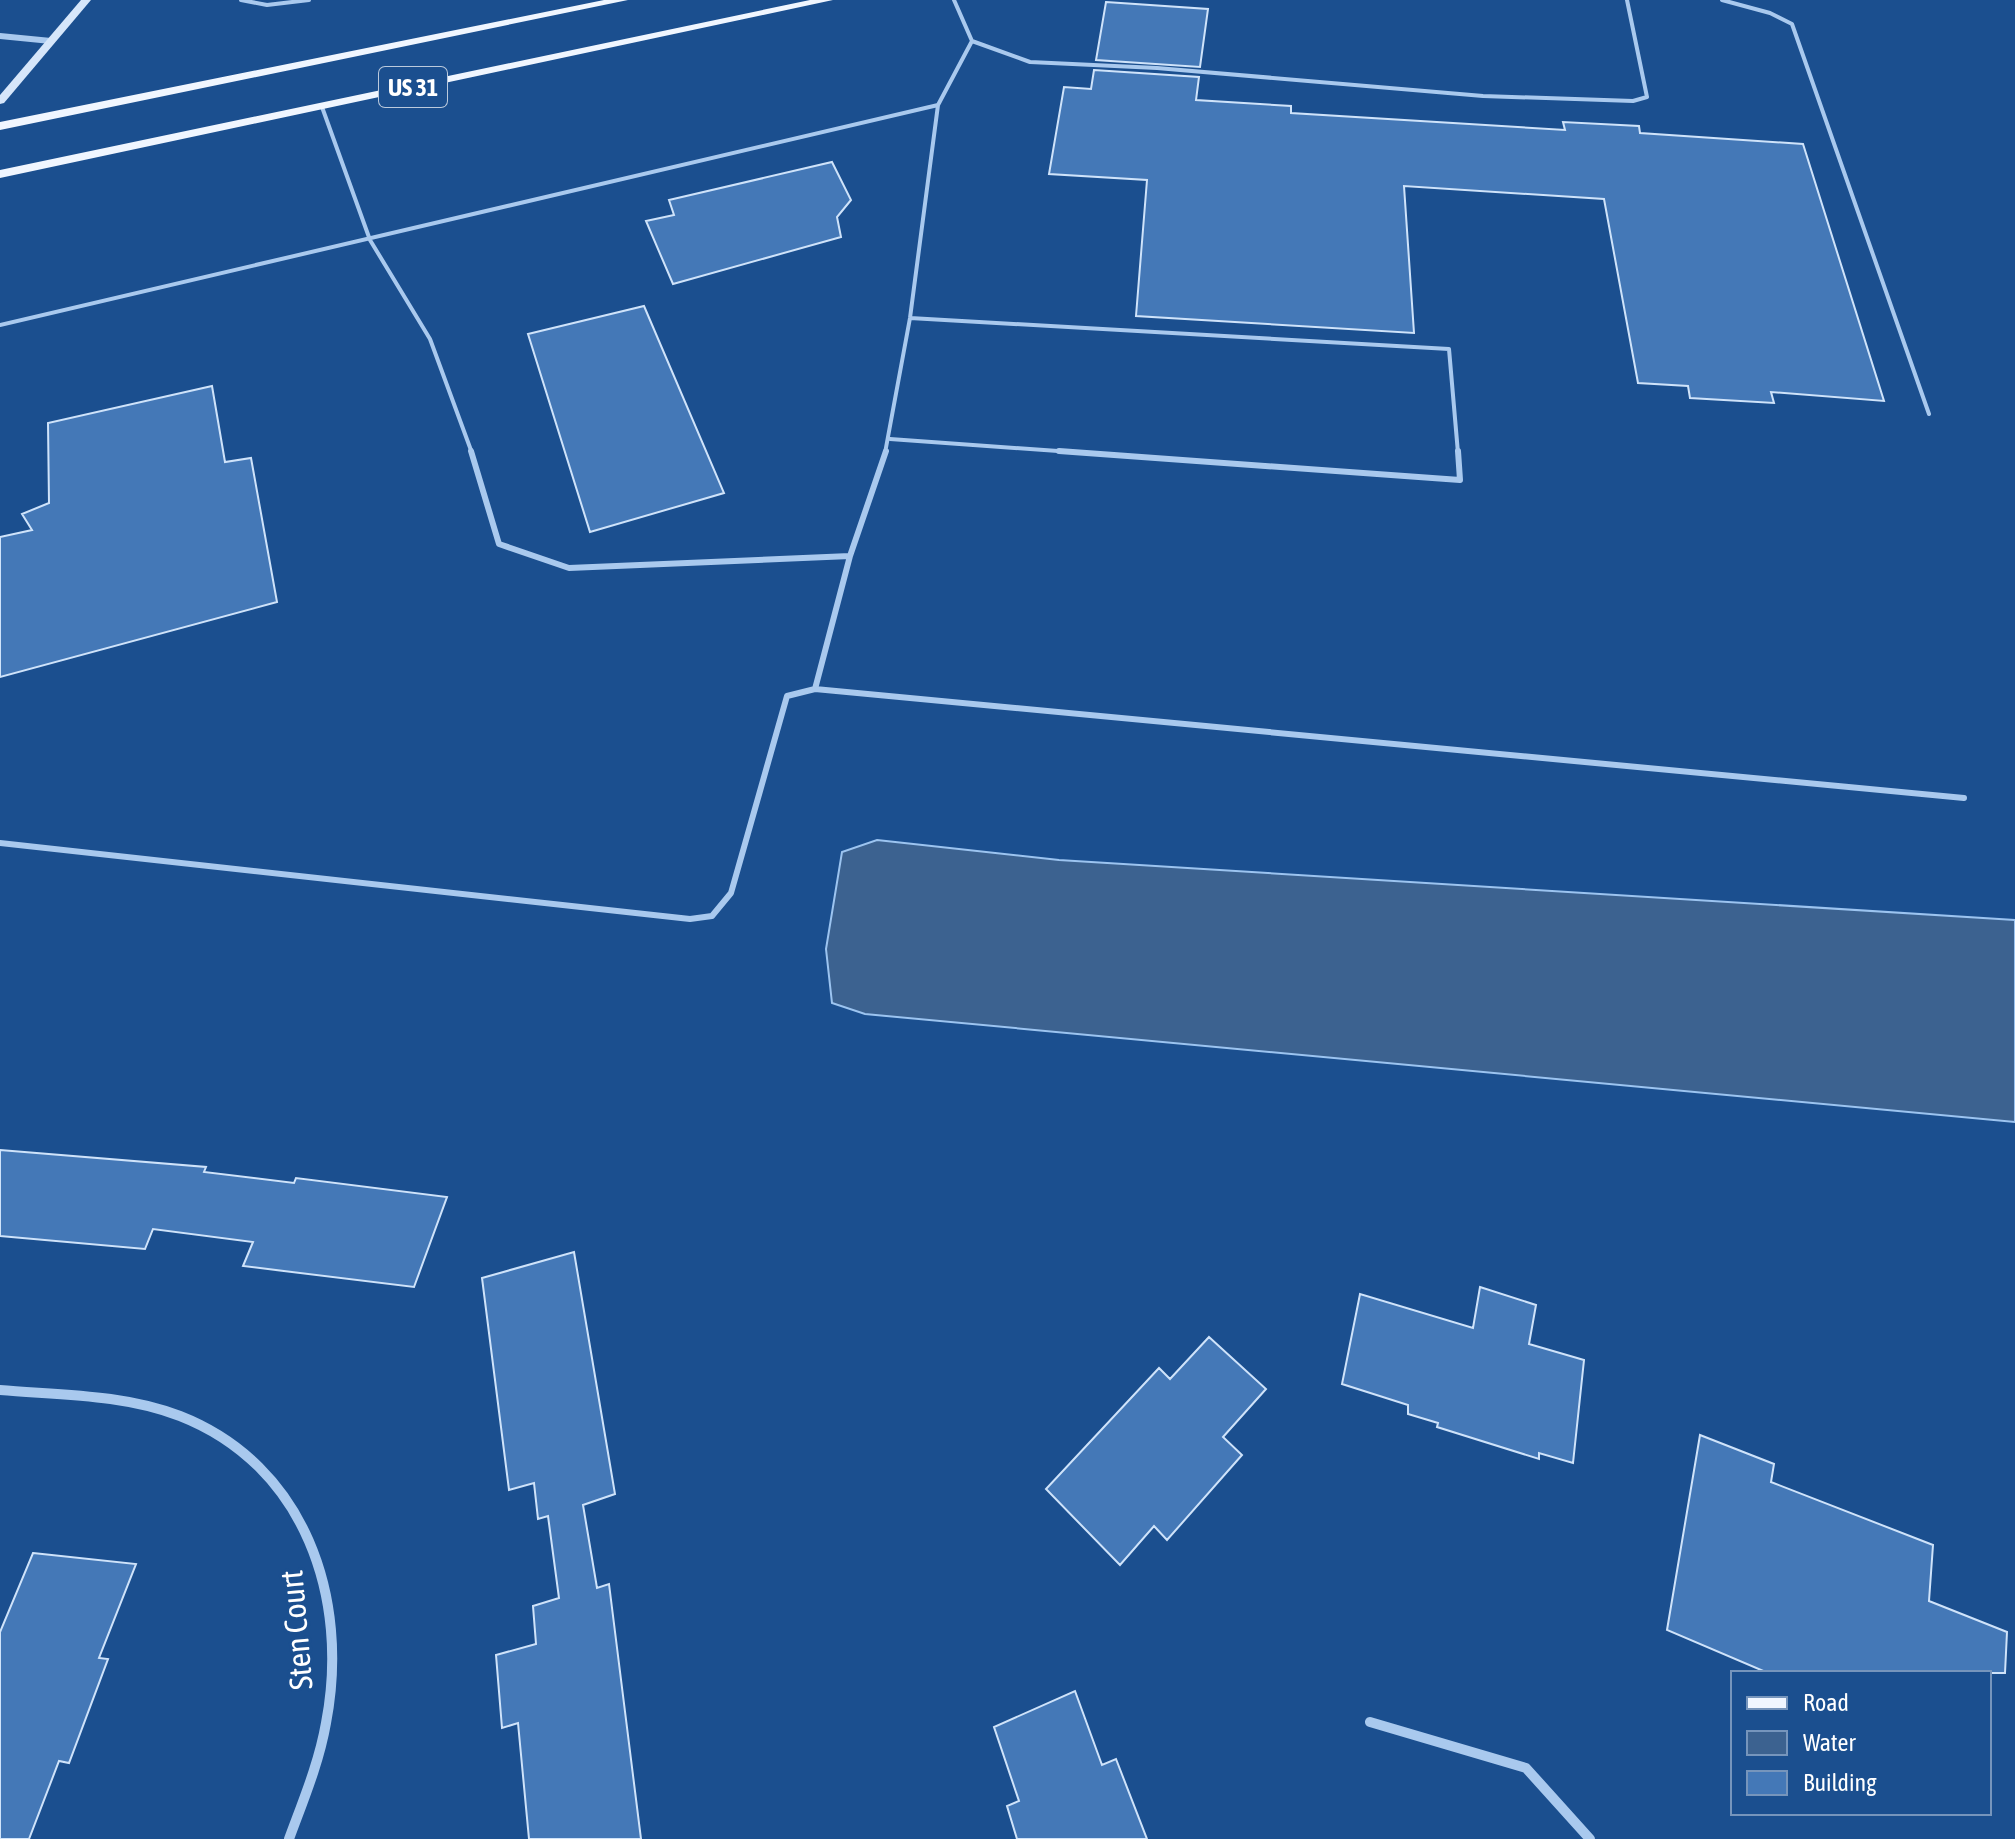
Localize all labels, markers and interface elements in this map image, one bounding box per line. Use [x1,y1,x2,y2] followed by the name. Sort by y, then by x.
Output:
[379,67,447,107] road number: US 31
[272,1569,320,1691] street label: Sten Court
[1731,1671,1991,1815] legend
[1803,1689,1849,1716] text: Road
[1803,1729,1856,1756] text: Water
[1803,1769,1877,1796] text: Building

